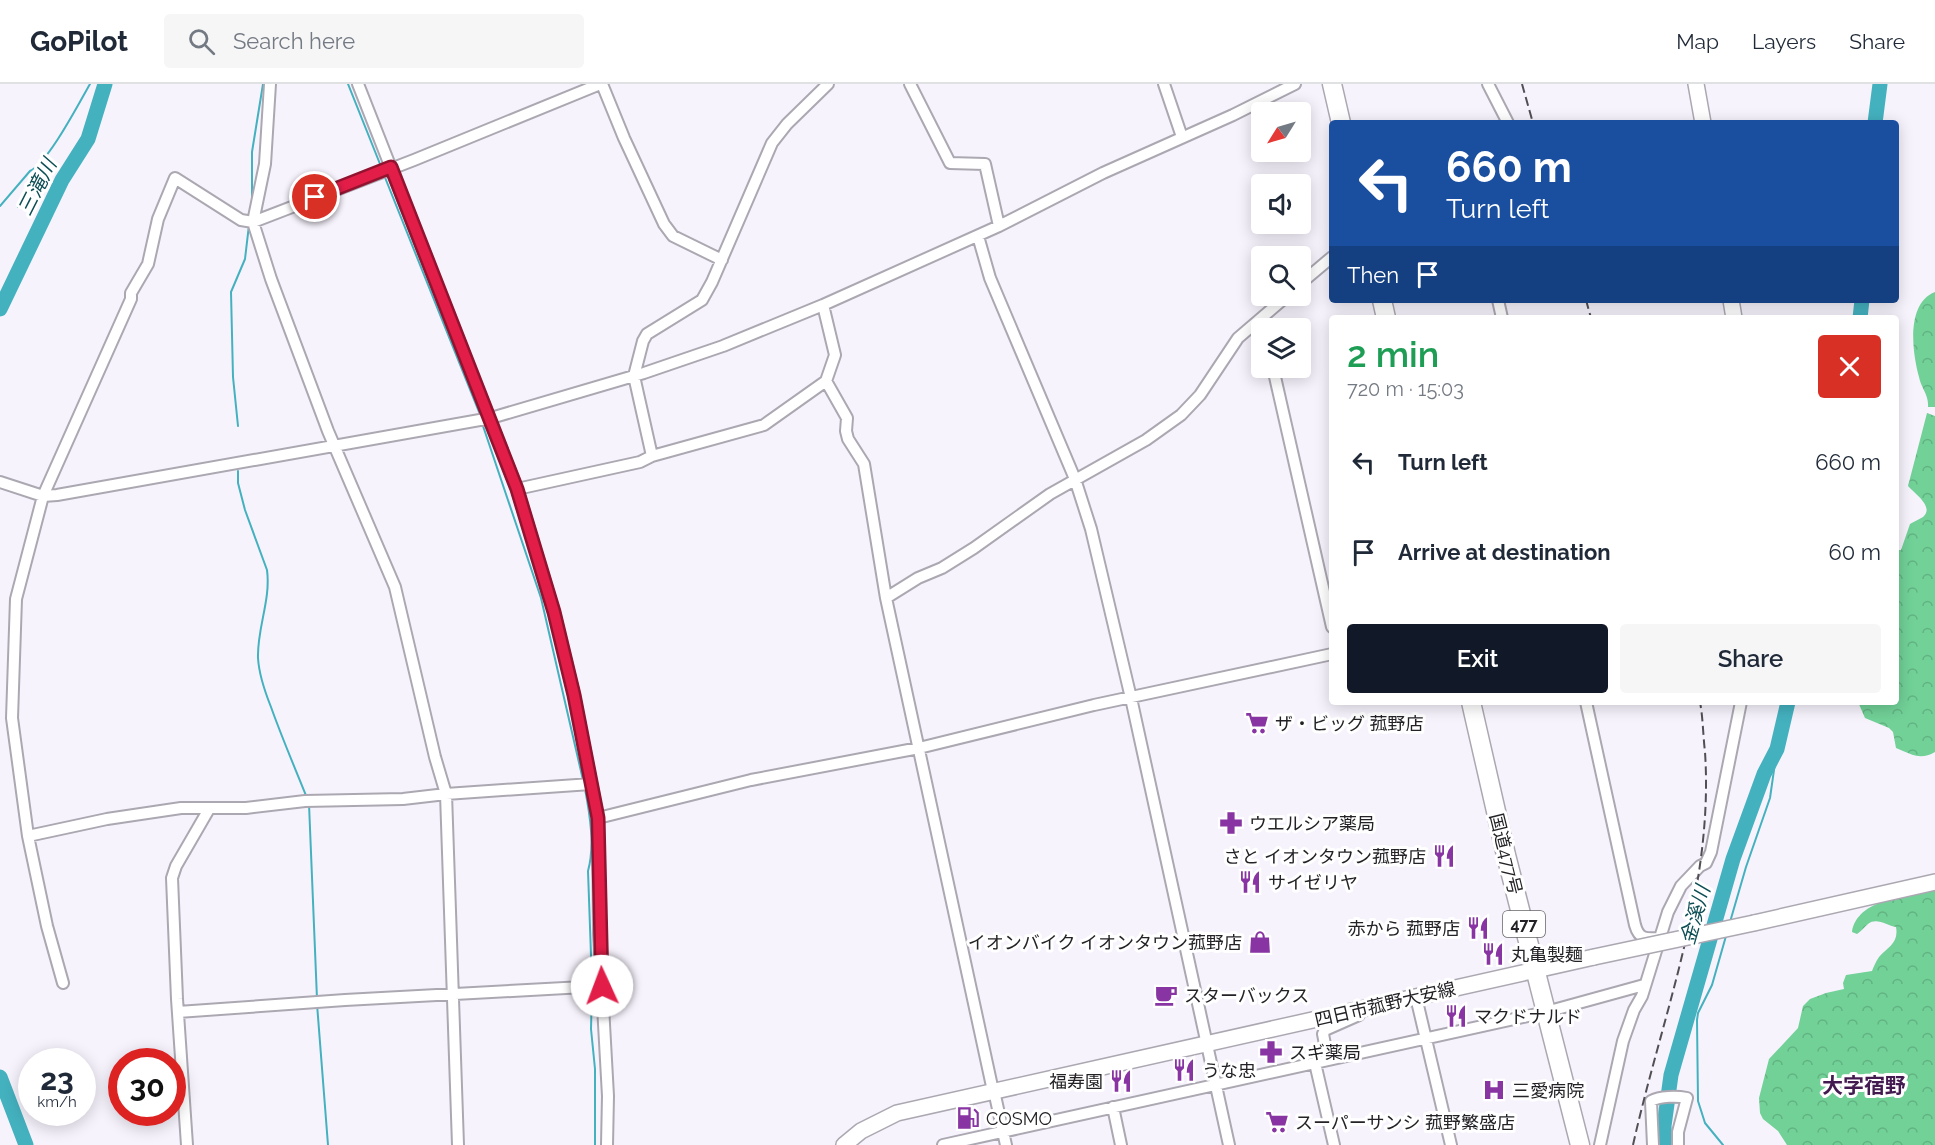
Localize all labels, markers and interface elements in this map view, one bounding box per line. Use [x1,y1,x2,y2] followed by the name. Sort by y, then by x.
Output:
[164,14,584,68] search box
[30,25,128,58] text: GoPilot
[185,25,218,58] icon: search
[233,28,355,54] text: Search here
[1676,29,1719,54] text: Map
[1752,29,1816,54] text: Layers
[1849,29,1905,54] text: Share
[1251,102,1311,162] north arrow
[1251,102,1311,378] map controls
[1446,143,1572,192] text: 660 m
[1347,144,1425,222] icon: left
[13,153,62,219] water label: 三滝川
[289,171,340,222] pin
[1251,174,1311,234] button: sound
[298,180,331,213] icon: arrive
[1446,193,1549,224] text: Turn left
[1251,246,1311,306] button: search
[1411,258,1444,291] icon: arrive
[1347,262,1399,288] text: Then
[1251,318,1311,378] button: layers
[1347,333,1439,375] text: 2 min
[1818,335,1881,398] button: close
[1347,377,1464,401] text: 720 m · 15:03
[1347,446,1380,479] icon: left
[1398,449,1488,475] text: Turn left
[1815,449,1881,475] text: 660 m
[1347,536,1380,569] icon: arrive
[1398,539,1611,565] text: Arrive at destination
[1828,539,1881,565] text: 60 m
[1347,624,1608,693] button: Exit
[1620,624,1881,693] button: Share
[1244,710,1270,736] supermarket icon: ザ・ビッグ 菰野店
[1275,713,1424,734] place label: ザ・ビッグ 菰野店
[1218,810,1244,836] pharmacy icon: ウエルシア薬局
[1486,811,1526,897] street label: 国道477号
[1249,813,1375,834] place label: ウエルシア薬局
[1431,843,1457,869] restaurant icon: さと イオンタウン菰野店
[1223,846,1426,867] place label: さと イオンタウン菰野店
[1237,869,1263,895] restaurant icon: サイゼリヤ
[1268,872,1358,893] place label: サイゼリヤ
[1675,881,1715,947] water label: 金溪川
[1503,911,1545,937] road number: 477
[1465,915,1491,941] restaurant icon: 赤から 菰野店
[1347,918,1460,939] place label: 赤から 菰野店
[1247,929,1273,955] shop icon: イオンバイク イオンタウン菰野店
[968,932,1242,953] place label: イオンバイク イオンタウン菰野店
[1480,941,1506,967] restaurant icon: 丸亀製麺
[1511,944,1583,965] place label: 丸亀製麺
[570,954,634,1018] position arrow
[1312,978,1458,1030] street label: 四日市菰野大安線
[1153,982,1179,1008] cafe icon: スターバックス
[1184,985,1309,1006] place label: スターバックス
[1443,1003,1469,1029] restaurant icon: マクドナルド
[1474,1006,1582,1027] place label: マクドナルド
[1258,1039,1284,1065] pharmacy icon: スギ薬局
[1289,1042,1361,1063] place label: スギ薬局
[108,1048,186,1126] speed limit sign: 30
[1171,1057,1197,1083] restaurant icon: うな忠
[1202,1060,1256,1081] place label: うな忠
[40,1062,74,1097] text: 23
[1108,1068,1134,1094] restaurant icon: 福寿園
[1049,1071,1103,1092] place label: 福寿園
[1822,1073,1906,1098] district label: 大字宿野
[1481,1077,1507,1103] hospital icon: 三愛病院
[1512,1080,1584,1101] place label: 三愛病院
[37,1093,77,1111] text: km/h
[955,1105,981,1131] fuel station icon: COSMO
[986,1108,1052,1129] place label: COSMO
[1264,1109,1290,1135] supermarket icon: スーパーサンシ 菰野繁盛店
[1295,1112,1515,1133] place label: スーパーサンシ 菰野繁盛店

